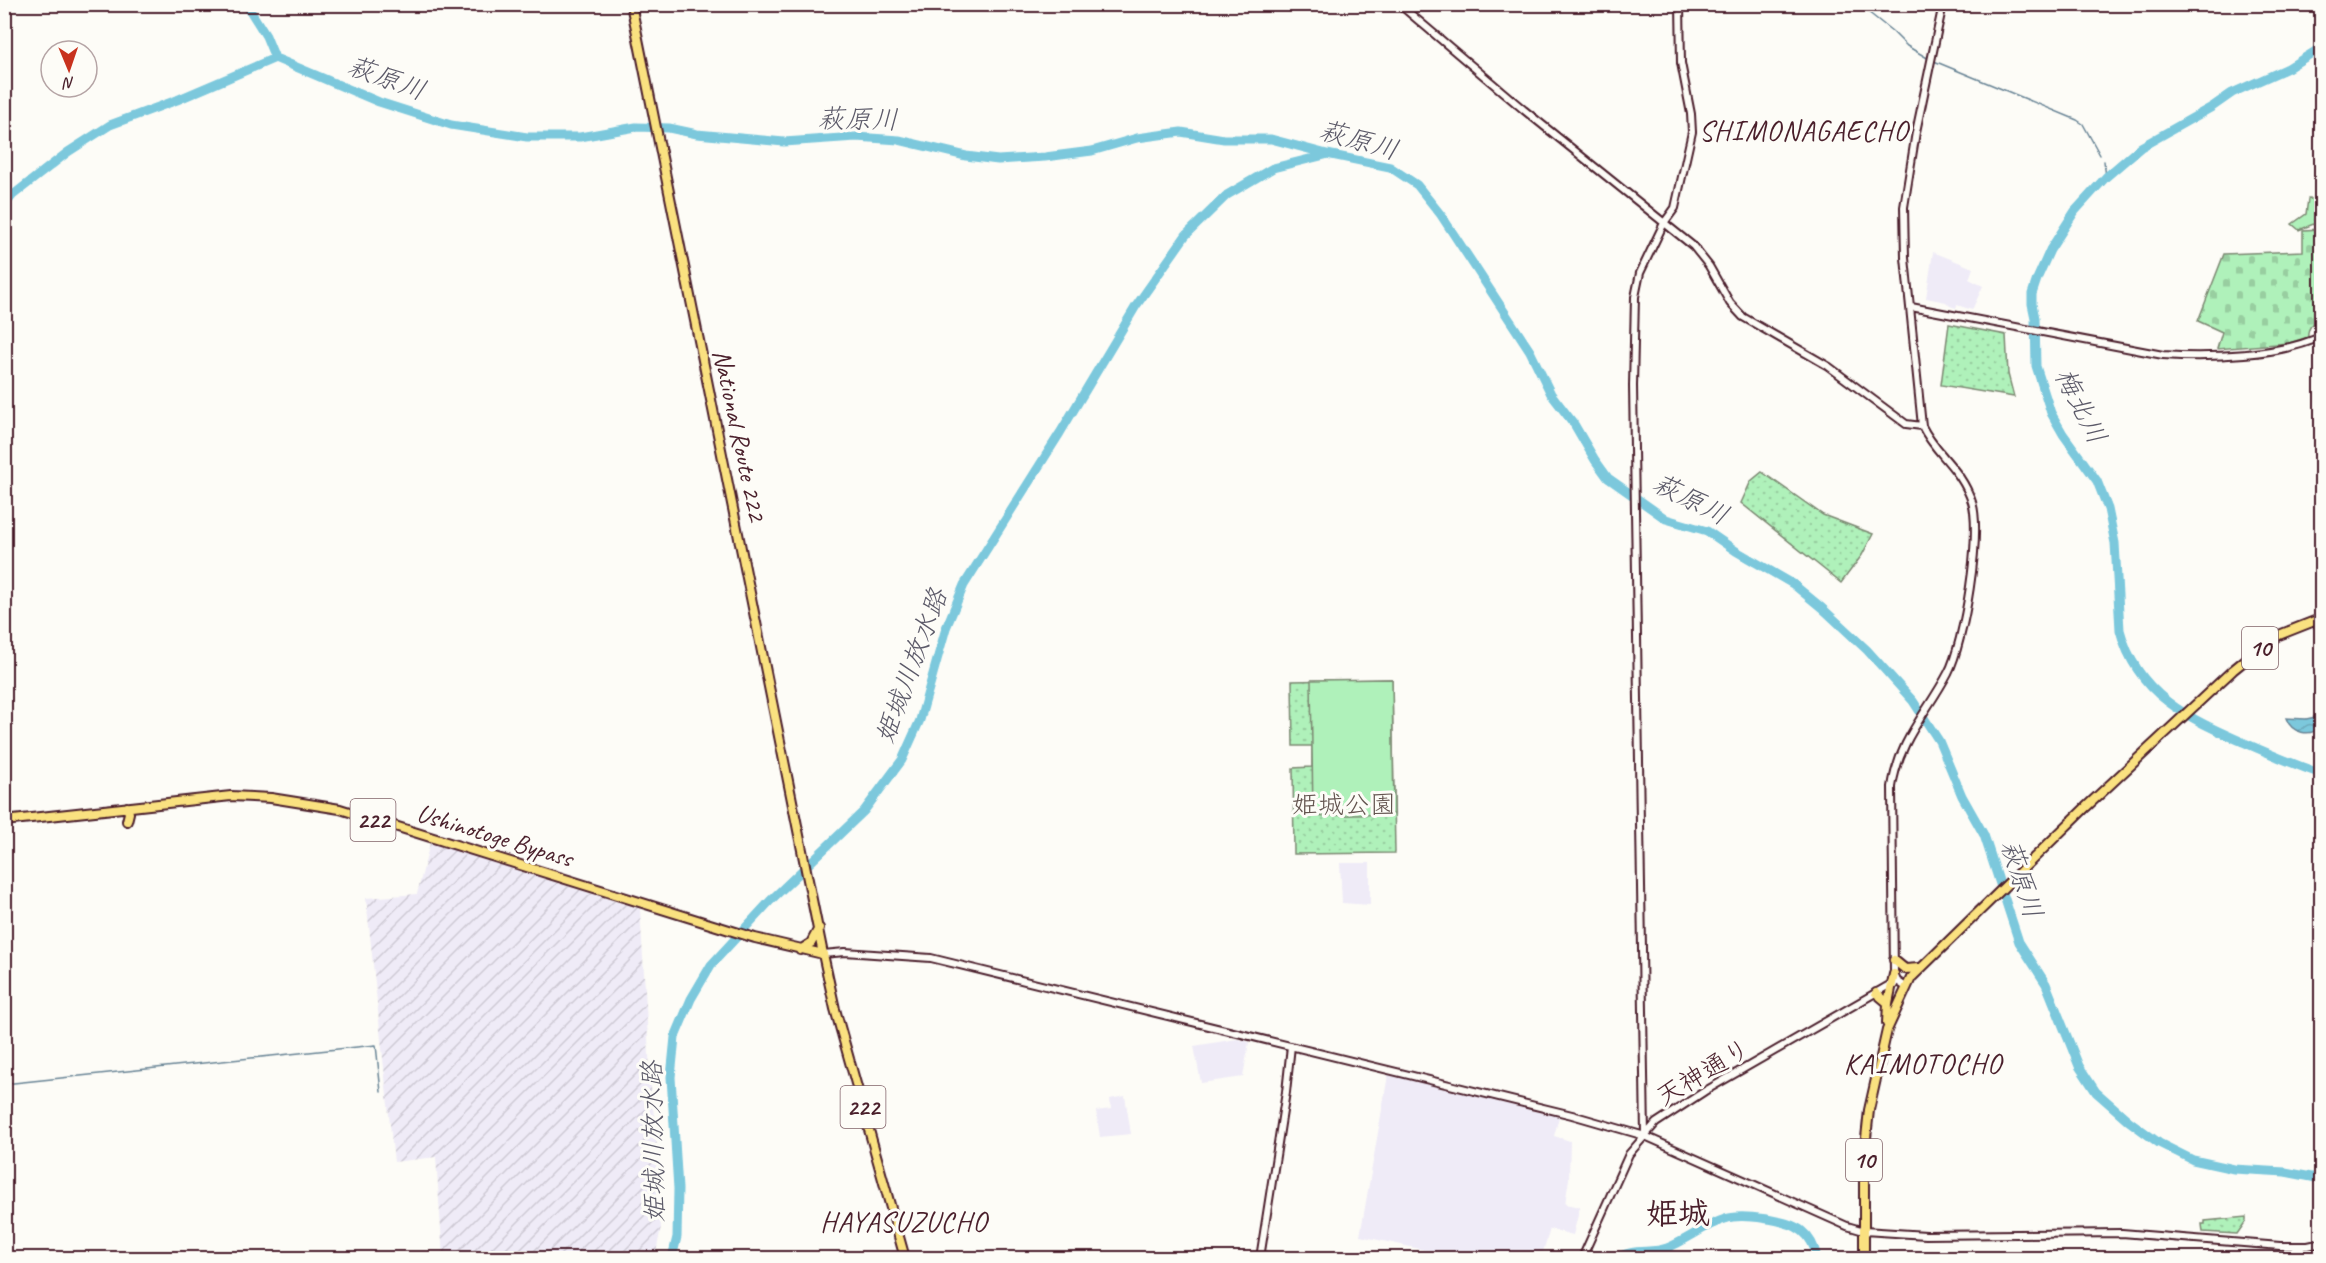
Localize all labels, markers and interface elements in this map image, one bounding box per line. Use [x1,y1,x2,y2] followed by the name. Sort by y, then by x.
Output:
[39,39,99,99] north arrow
[343,48,431,108] water label: 萩原川
[61,73,75,93] text: N
[817,101,899,137] water label: 萩原川
[1315,112,1403,168] water label: 萩原川
[1699,113,1911,148] district label: SHIMONAGAECHO
[705,346,774,526] street label: National Route 222
[2047,362,2115,450] water label: 梅北川
[1647,465,1735,533] water label: 萩原川
[867,582,955,748] water label: 姫城川放水路
[2242,627,2278,669] road number: 10
[1292,788,1396,821] park label: 姫城公園
[413,796,579,875] street label: Ushinotoge Bypass
[350,799,395,841] road number: 222
[1993,835,2051,923] water label: 萩原川
[1650,1031,1756,1113] street label: 天神通り
[1844,1046,2004,1081] district label: KAIMOTOCHO
[635,1059,671,1223] water label: 姫城川放水路
[840,1086,886,1128] road number: 222
[1846,1139,1882,1181] road number: 10
[1646,1193,1710,1234] district label: 姫城
[820,1204,989,1239] district label: HAYASUZUCHO

